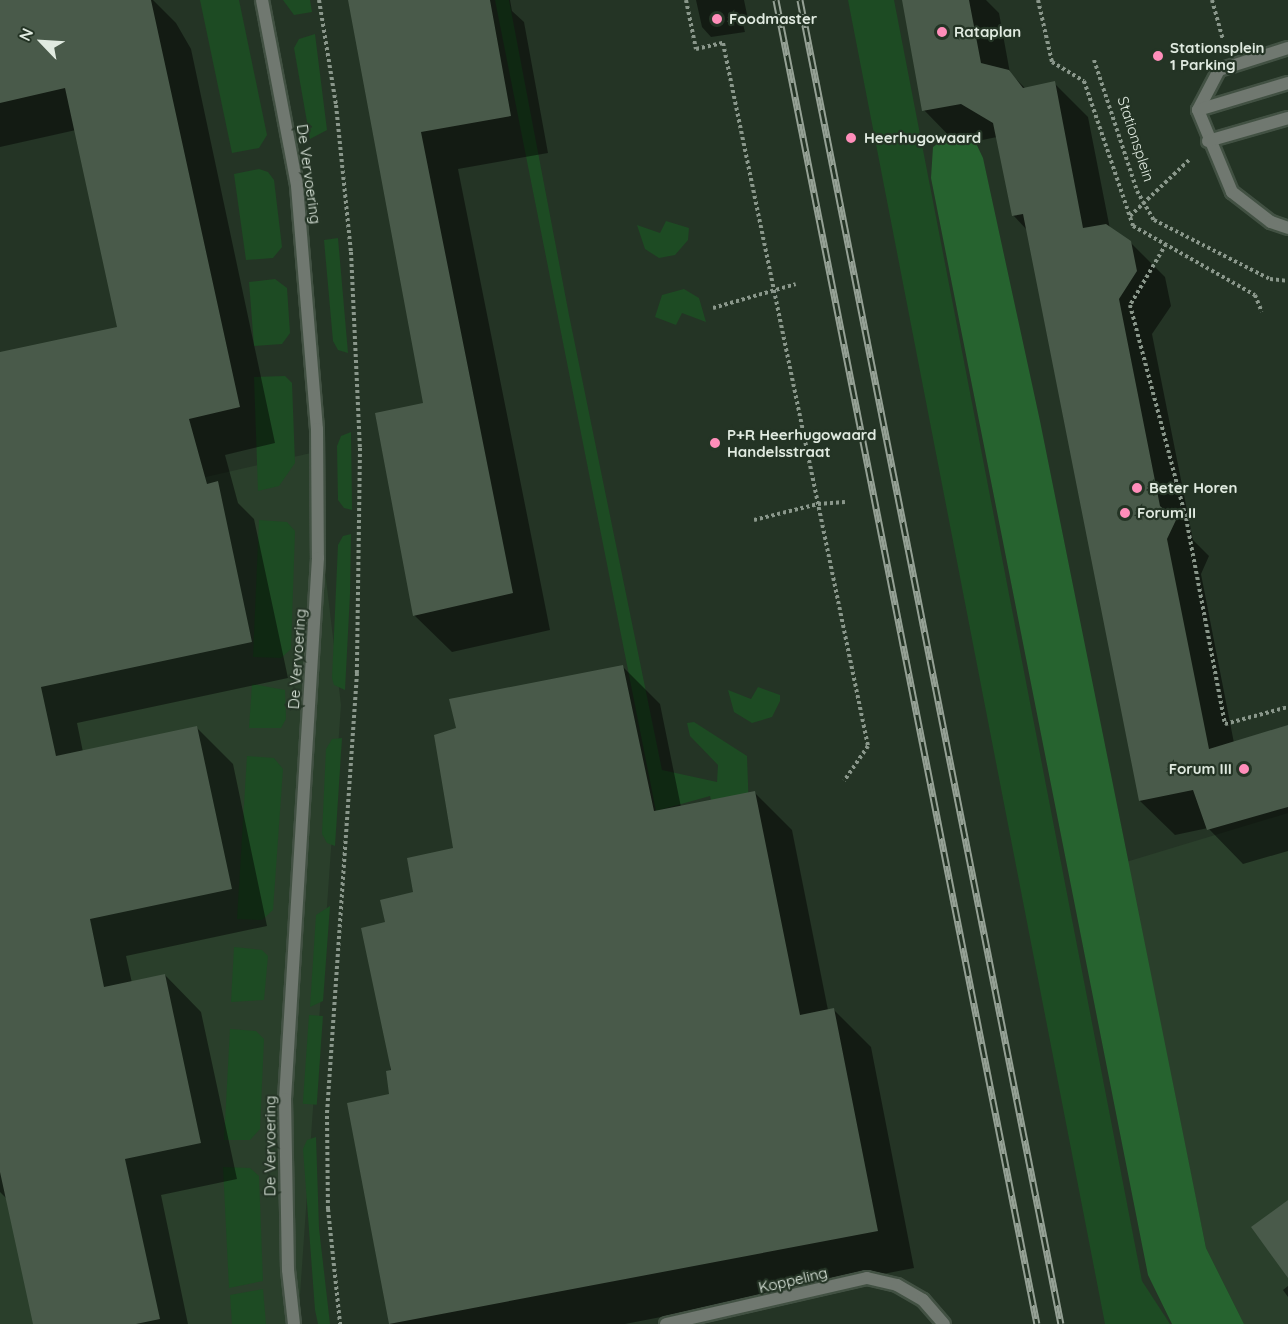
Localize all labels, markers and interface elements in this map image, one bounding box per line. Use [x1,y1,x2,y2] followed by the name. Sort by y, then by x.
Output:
[729,10,817,28] place label: Foodmaster
[12,12,72,72] north arrow
[710,12,724,26] marker: Foodmaster
[954,23,1021,41] place label: Rataplan
[14,25,37,44] text: N
[935,25,949,39] marker: Rataplan
[1170,38,1264,73] place label: Stationsplein 1 Parking
[1151,49,1165,63] marker: Stationsplein 1 Parking
[1114,94,1158,184] street label: Stationsplein
[293,123,325,225] street label: De Vervoering
[842,129,860,147] marker: Heerhugowaard
[864,129,981,147] place label: Heerhugowaard
[727,425,876,460] place label: P+R Heerhugowaard Handelsstraat
[708,436,722,450] marker: P+R Heerhugowaard Handelsstraat
[1149,479,1237,497] place label: Beter Horen
[1130,481,1144,495] marker: Beter Horen
[1137,504,1196,522] place label: Forum II
[1118,506,1132,520] marker: Forum II
[285,608,309,710] street label: De Vervoering
[1169,760,1232,778] place label: Forum III
[1237,762,1251,776] marker: Forum III
[261,1096,279,1196] street label: De Vervoering
[757,1263,829,1297] street label: Koppeling

